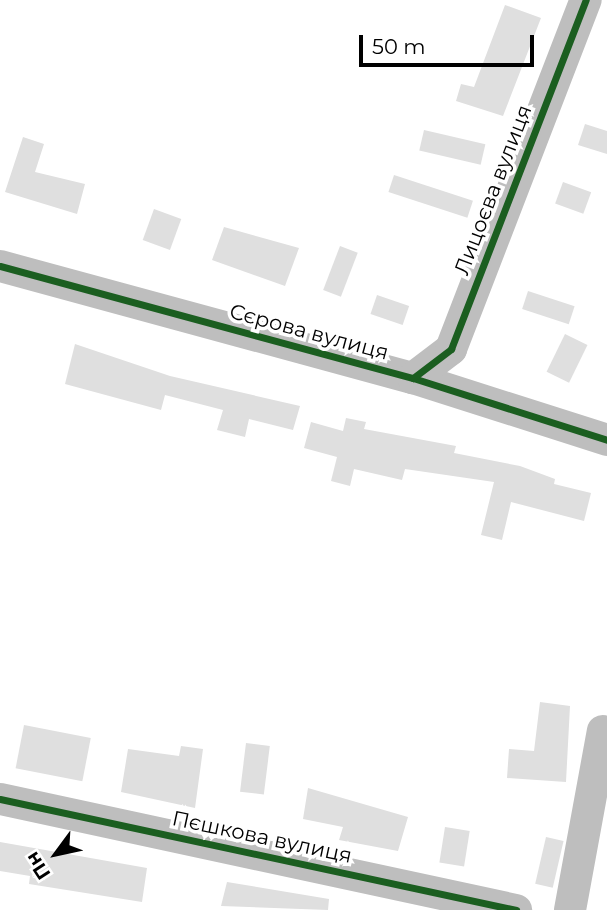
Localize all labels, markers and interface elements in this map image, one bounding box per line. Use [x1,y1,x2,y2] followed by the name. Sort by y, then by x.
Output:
[362,21,537,65] scale bar
[372,34,426,59] text: 50 m
[449,101,537,279] street label: Лицоєва вулиця
[227,299,391,365] street label: Сєрова вулиця
[170,806,354,868] street label: Пєшкова вулиця
[21,819,91,889] north arrow
[21,847,55,884] text: Пн

